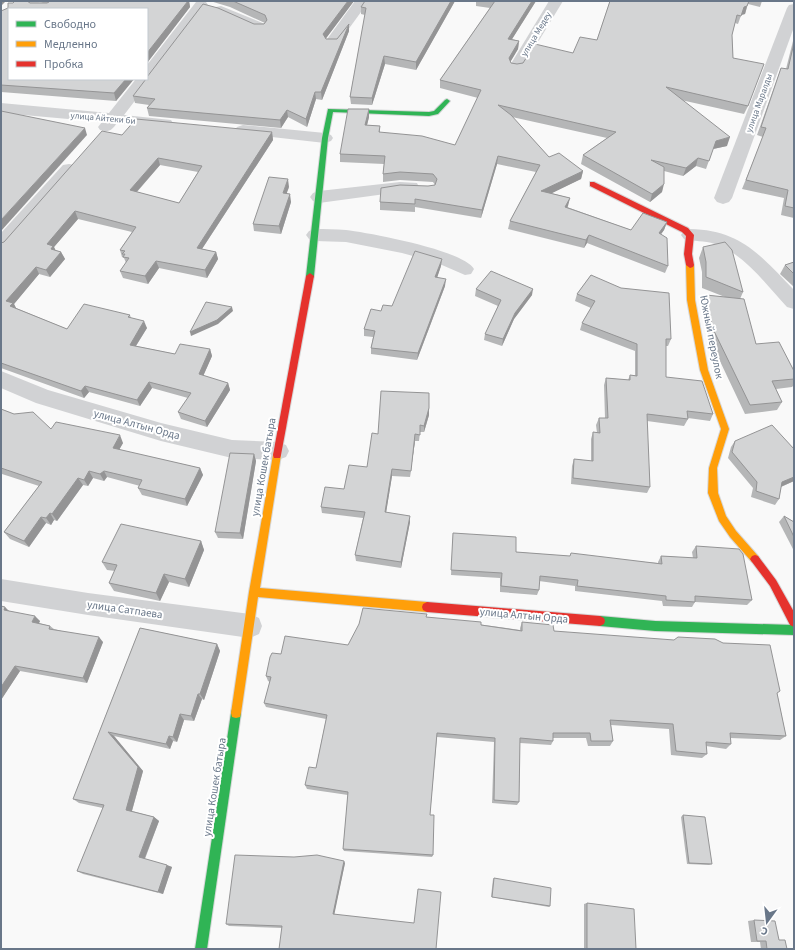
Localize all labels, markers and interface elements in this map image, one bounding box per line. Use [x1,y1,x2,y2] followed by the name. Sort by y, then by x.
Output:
[8,8,148,80] legend
[518,9,555,59] street label: улица Медеу
[44,16,96,33] text: Свободно
[44,36,98,53] text: Медленно
[44,56,83,73] text: Пробка
[743,72,776,134] street label: улица Маралды
[70,109,136,128] street label: улица Айтеки би
[696,294,727,381] street label: Южный переулок
[92,406,182,443] street label: улица Алтын Орда
[247,417,280,518] street label: улица Кошек батыра
[86,597,164,622] street label: улица Сатпаева
[479,604,569,627] street label: улица Алтын Орда
[199,737,230,838] street label: улица Кошек батыра
[747,902,787,942] north arrow
[759,923,770,939] text: С

